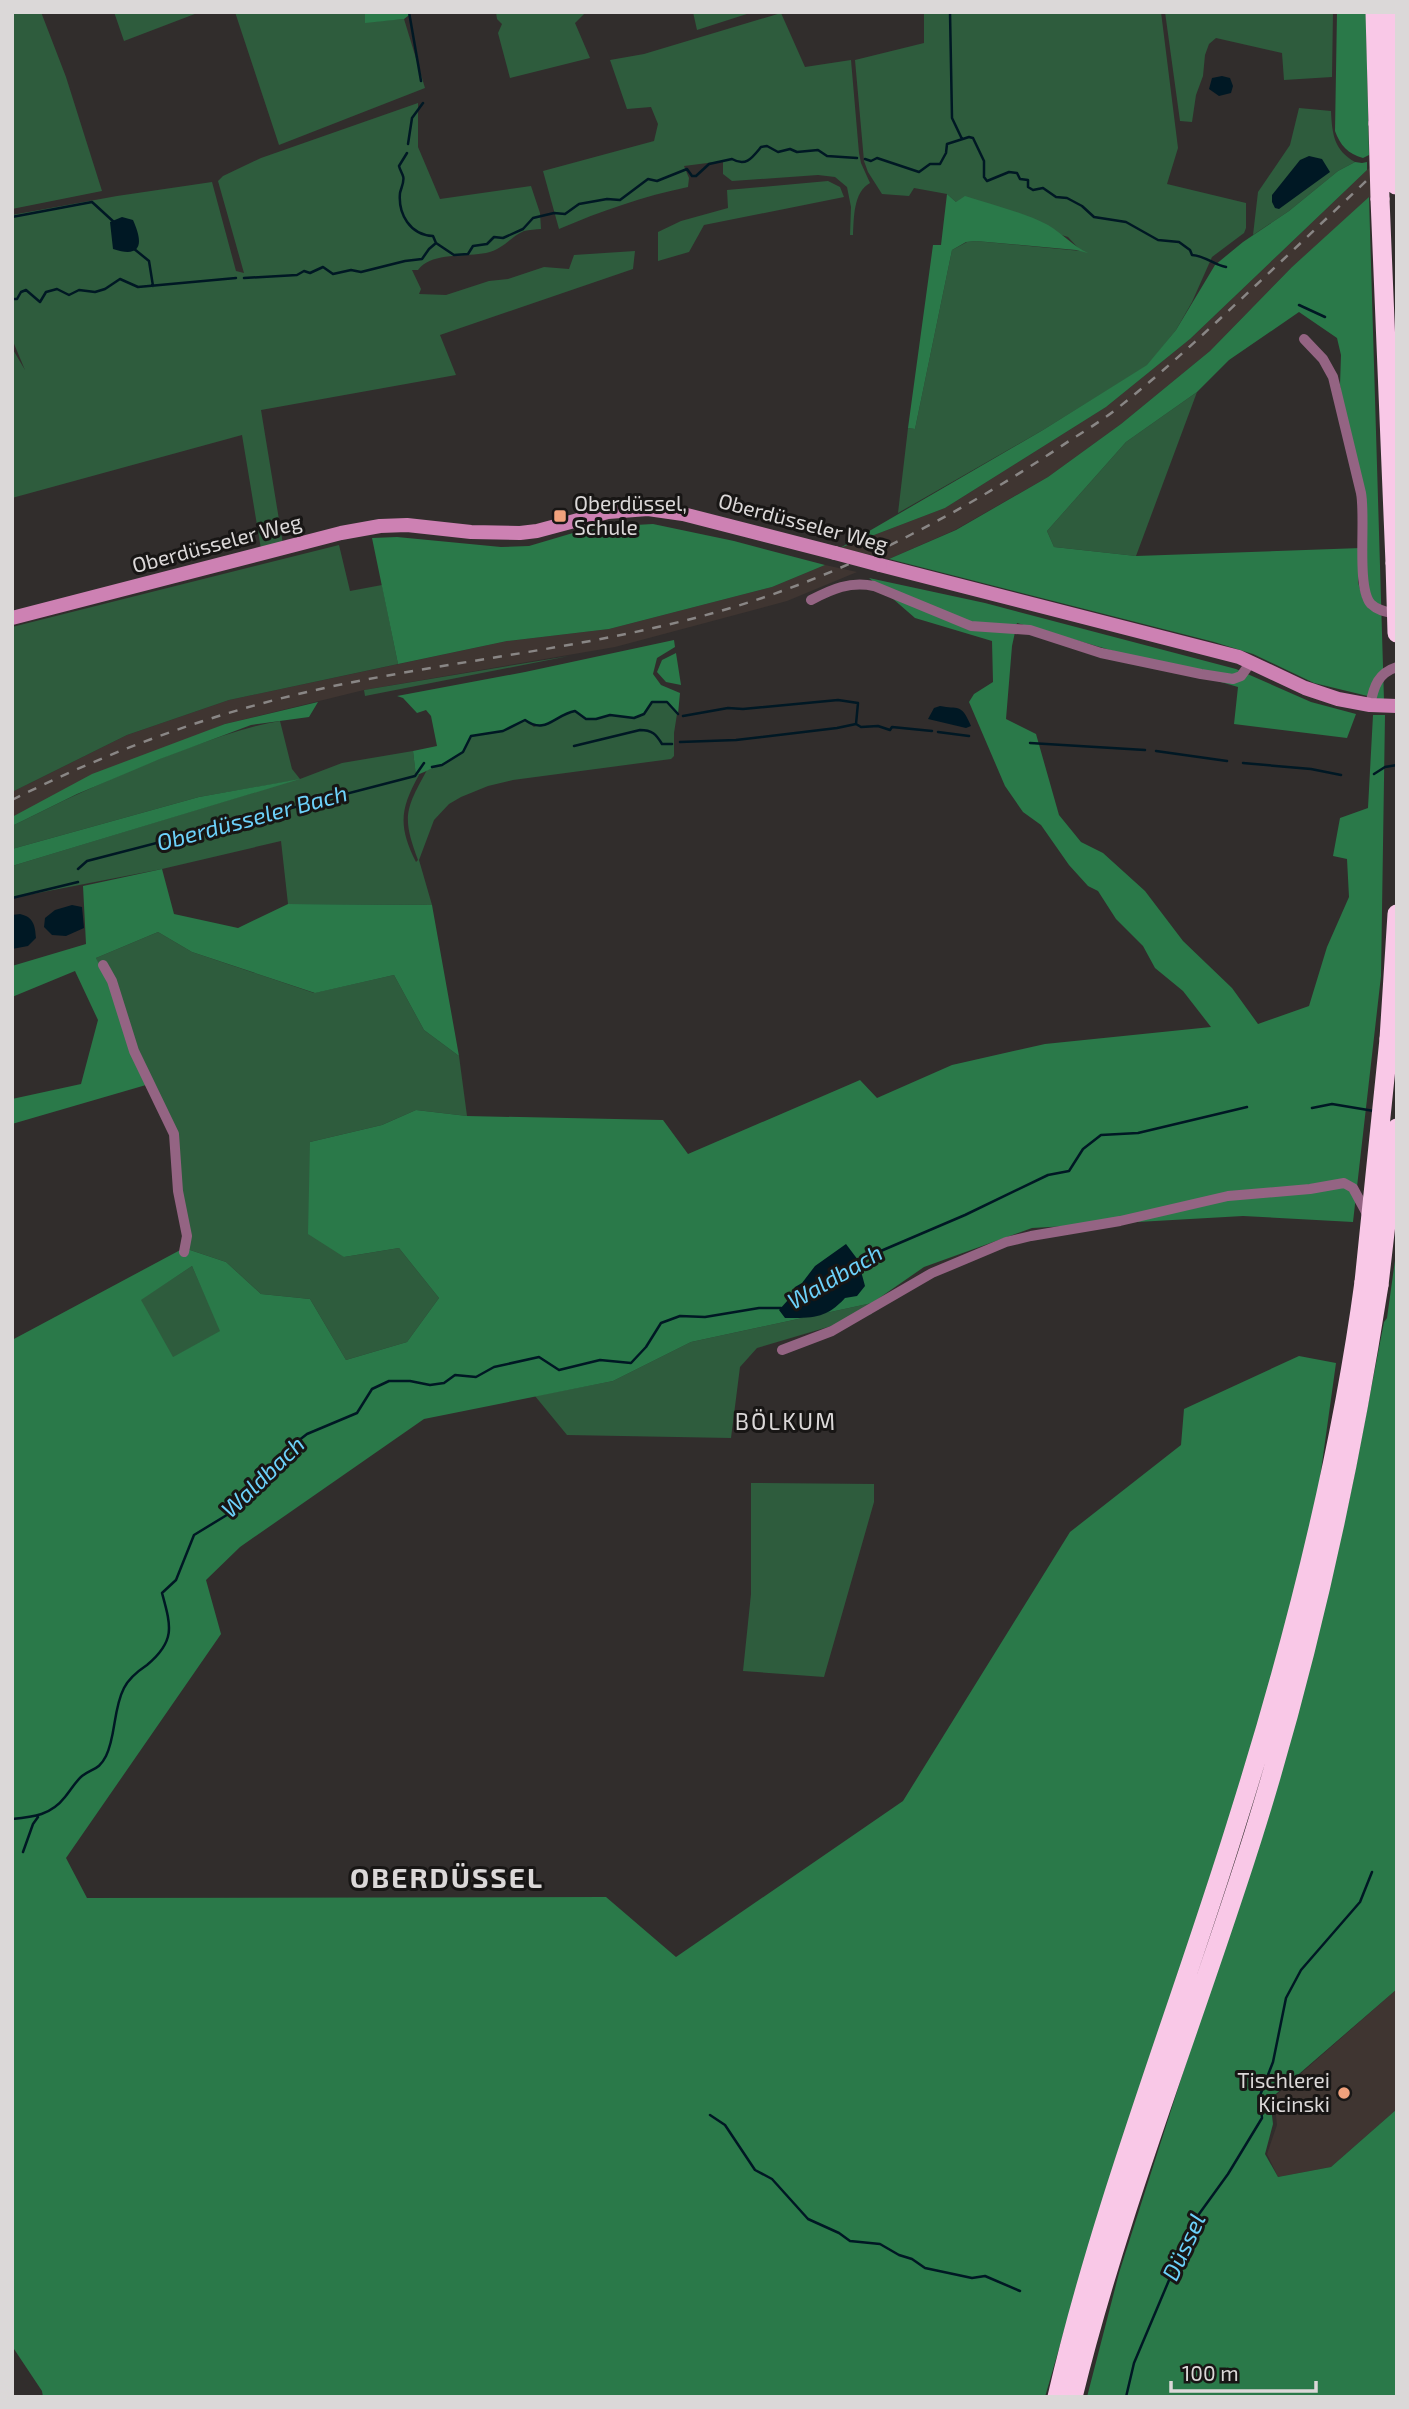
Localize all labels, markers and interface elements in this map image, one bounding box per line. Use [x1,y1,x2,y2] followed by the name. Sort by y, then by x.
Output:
[716,487,891,556] street label: Oberdüsseler Weg
[574,490,687,539] place label: Oberdüssel, Schule
[129,508,304,577] street label: Oberdüsseler Weg
[552,508,568,524] marker: Oberdüssel, Schule
[153,778,350,856] water label: Oberdüsseler Bach
[782,1238,887,1315] water label: Waldbach
[735,1407,837,1435] district label: BÖLKUM
[215,1430,310,1523] water label: Waldbach
[350,1860,544,1894] district label: OBERDÜSSEL
[1237,2067,1330,2116] place label: Tischlerei Kicinski
[1336,2085,1352,2101] marker: Tischlerei Kicinski
[1155,2209,1211,2285] water label: Düssel
[1171,2350,1316,2394] scale bar
[1182,2360,1239,2385] text: 100 m

